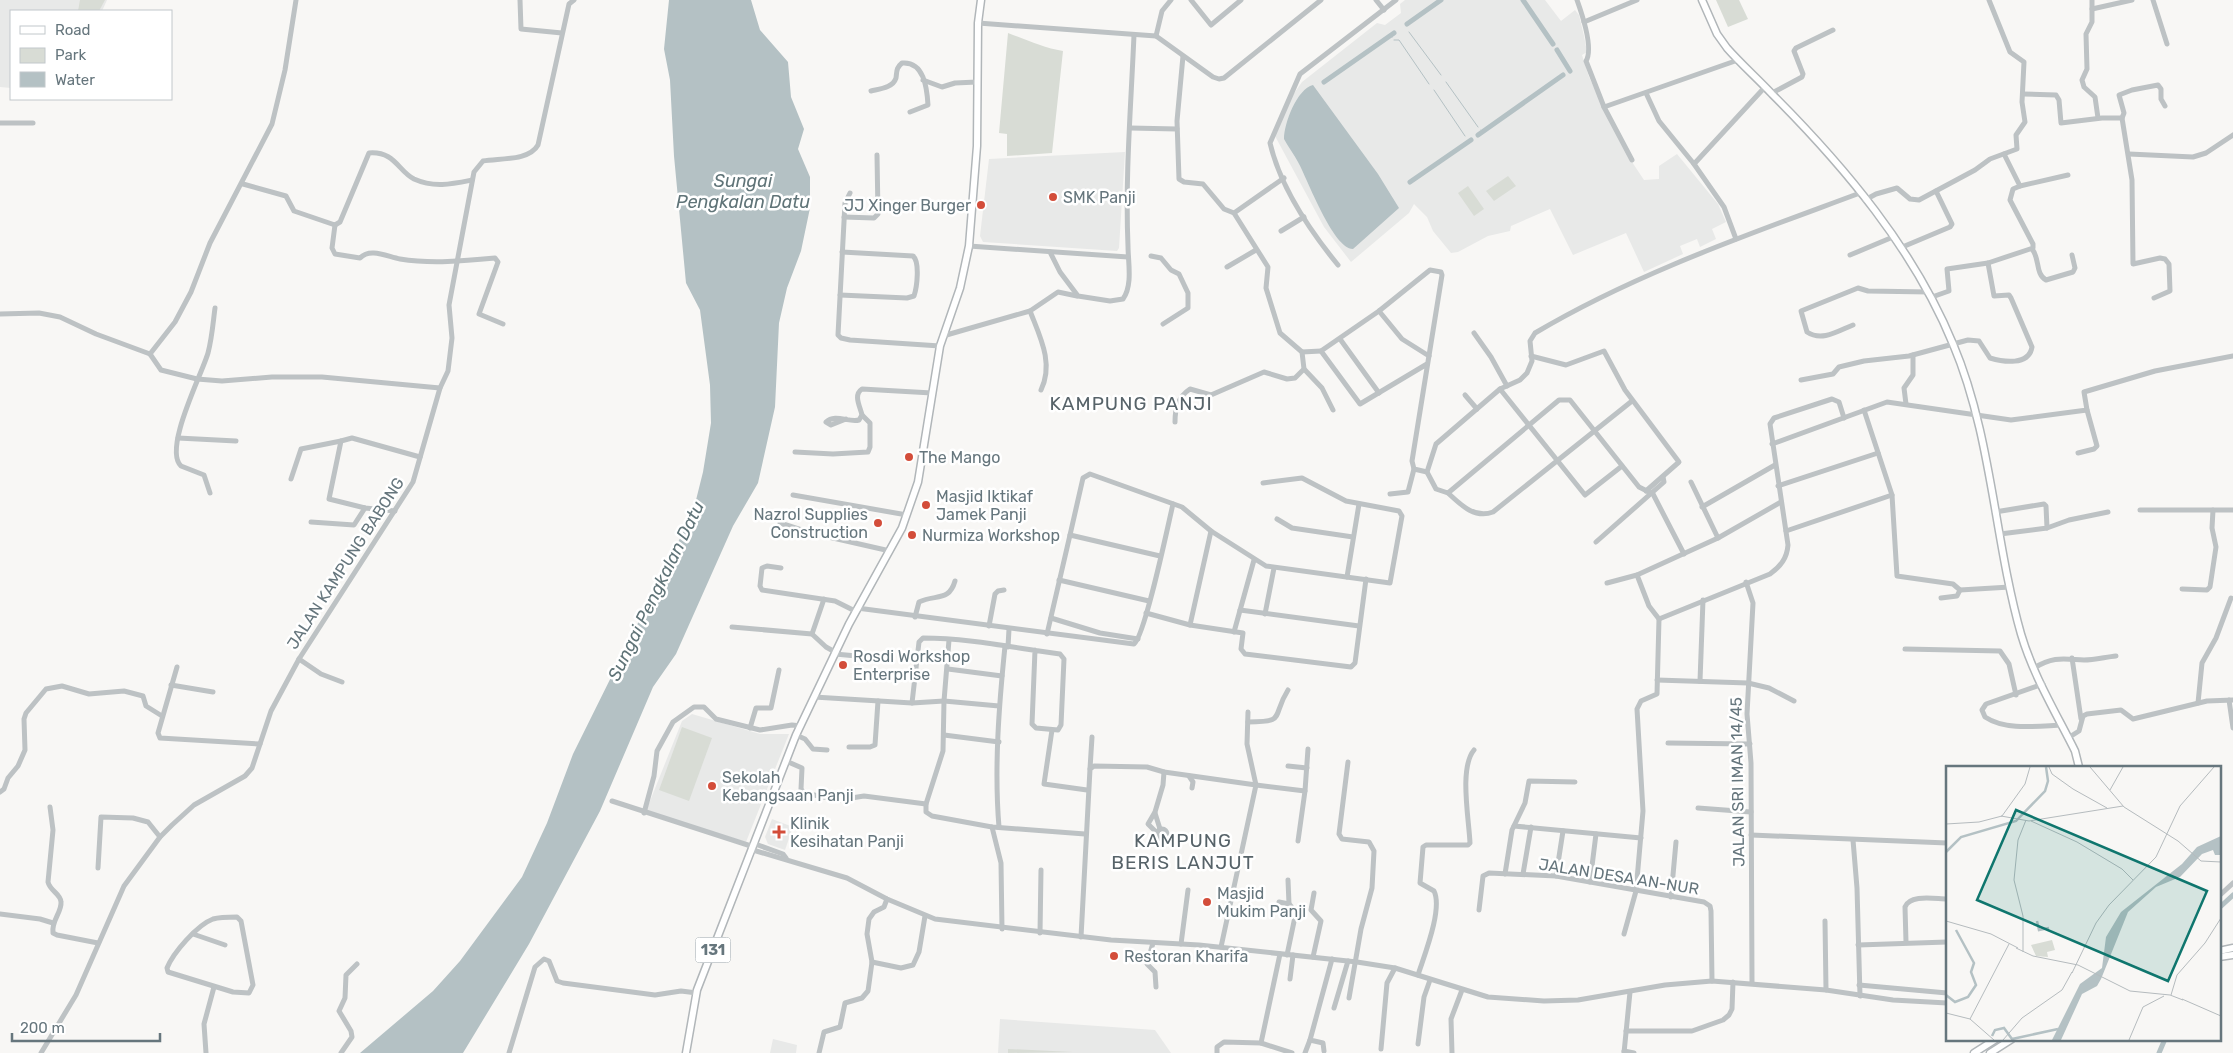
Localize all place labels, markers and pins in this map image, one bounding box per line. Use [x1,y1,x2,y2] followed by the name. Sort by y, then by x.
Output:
[1063,188,1136,207] place label: SMK Panji
[1047,191,1059,203] marker: SMK Panji
[844,196,971,215] place label: JJ Xinger Burger
[975,199,987,211] marker: JJ Xinger Burger
[919,448,1001,467] place label: The Mango
[903,451,915,463] marker: The Mango
[936,487,1034,524] place label: Masjid Iktikaf Jamek Panji
[920,499,932,511] marker: Masjid Iktikaf Jamek Panji
[753,505,868,542] place label: Nazrol Supplies Construction
[872,517,884,529] marker: Nazrol Supplies Construction
[922,526,1060,545] place label: Nurmiza Workshop
[906,529,918,541] marker: Nurmiza Workshop
[853,647,970,684] place label: Rosdi Workshop Enterprise
[837,659,849,671] marker: Rosdi Workshop Enterprise
[722,768,854,805] place label: Sekolah Kebangsaan Panji
[706,780,718,792] marker: Sekolah Kebangsaan Panji
[790,814,904,851] place label: Klinik Kesihatan Panji
[772,825,786,839] marker: Klinik Kesihatan Panji
[1217,884,1306,921] place label: Masjid Mukim Panji
[1201,896,1213,908] marker: Masjid Mukim Panji
[1124,947,1248,966] place label: Restoran Kharifa
[1108,950,1120,962] marker: Restoran Kharifa

